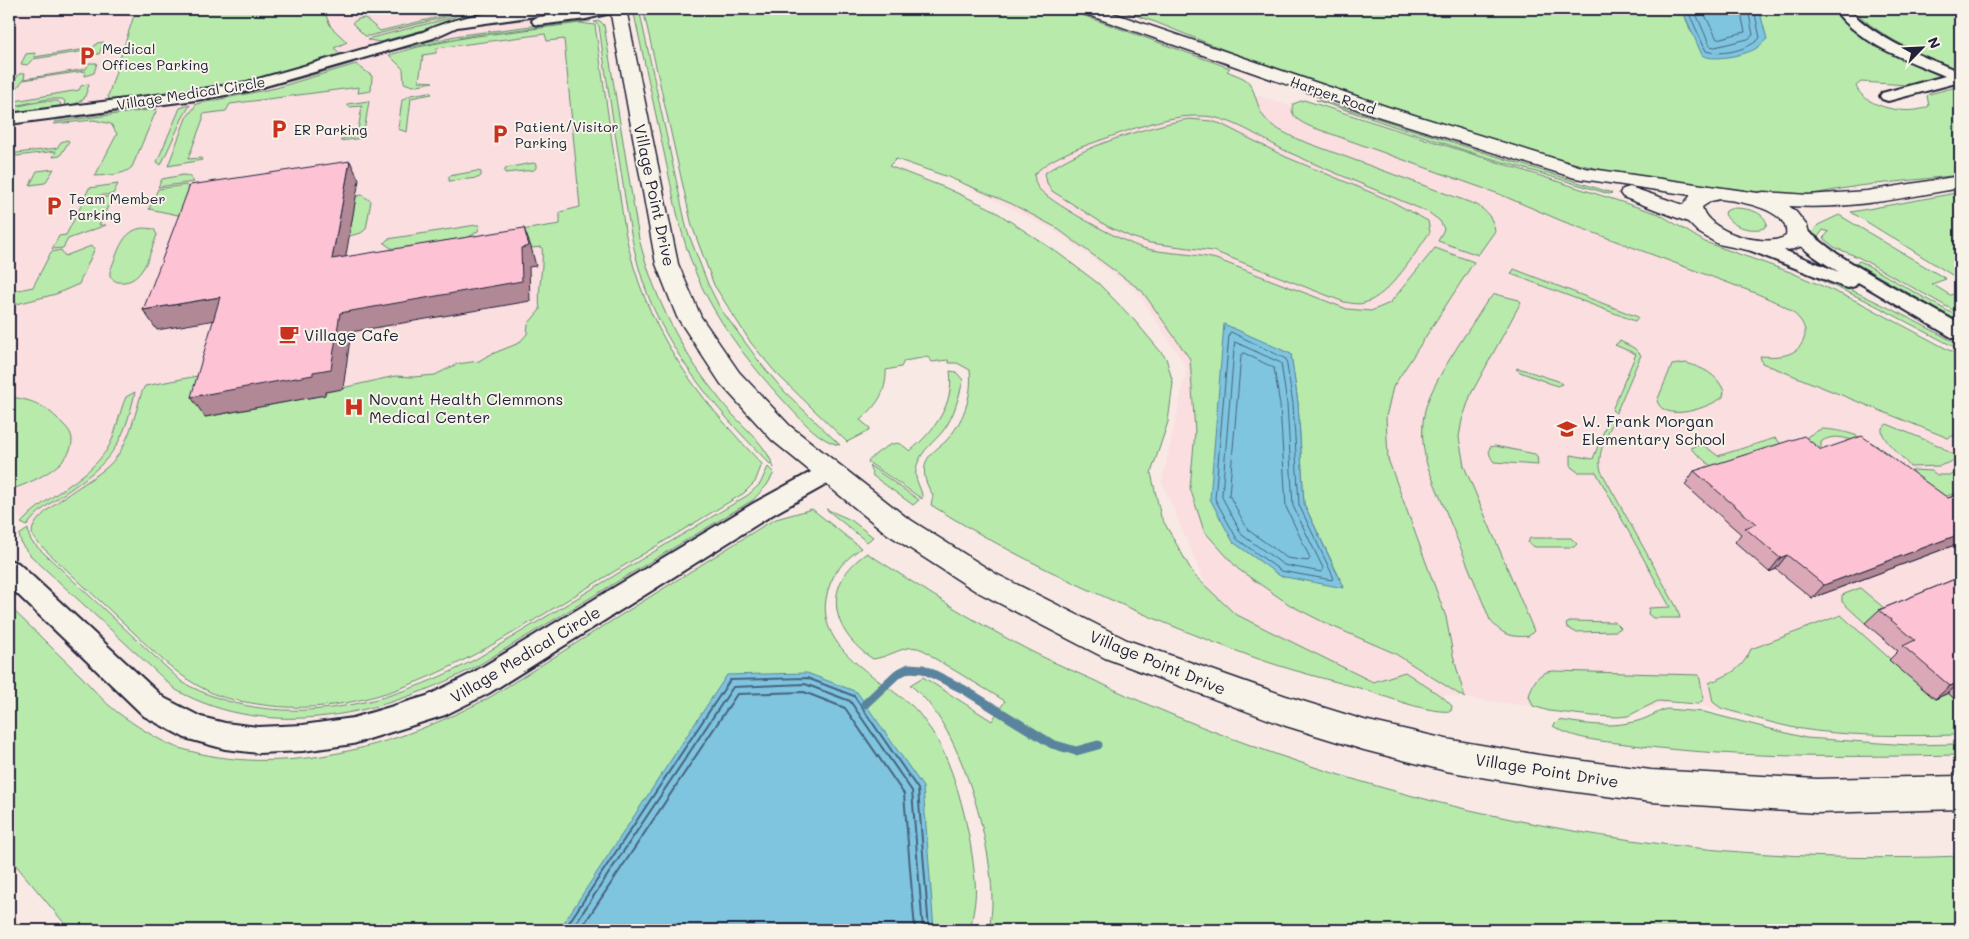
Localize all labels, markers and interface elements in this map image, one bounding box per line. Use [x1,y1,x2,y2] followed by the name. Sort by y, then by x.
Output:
[1896,22,1946,72] north arrow
[1923,34,1945,51] text: N
[102,39,208,74] place label: Medical Offices Parking
[76,45,98,67] parking icon: Medical Offices Parking
[1288,71,1378,119] street label: Harper Road
[115,72,267,114] street label: Village Medical Circle
[515,117,619,152] place label: Patient/Visitor Parking
[268,118,290,140] parking icon: ER Parking
[294,120,367,139] place label: ER Parking
[630,122,680,268] street label: Village Point Drive
[489,123,511,145] parking icon: Patient/Visitor Parking
[69,189,165,224] place label: Team Member Parking
[43,195,65,217] parking icon: Team Member Parking
[278,323,300,345] cafe icon: Village Cafe
[304,324,399,345] place label: Village Cafe
[369,388,563,427] place label: Novant Health Clemmons Medical Center
[343,396,365,418] hospital icon: Novant Health Clemmons Medical Center
[1582,410,1726,449] place label: W. Frank Morgan Elementary School
[1556,418,1578,440] school or university icon: W. Frank Morgan Elementary School
[446,601,604,707] street label: Village Medical Circle
[1087,625,1229,699] street label: Village Point Drive
[1474,748,1620,792] street label: Village Point Drive

